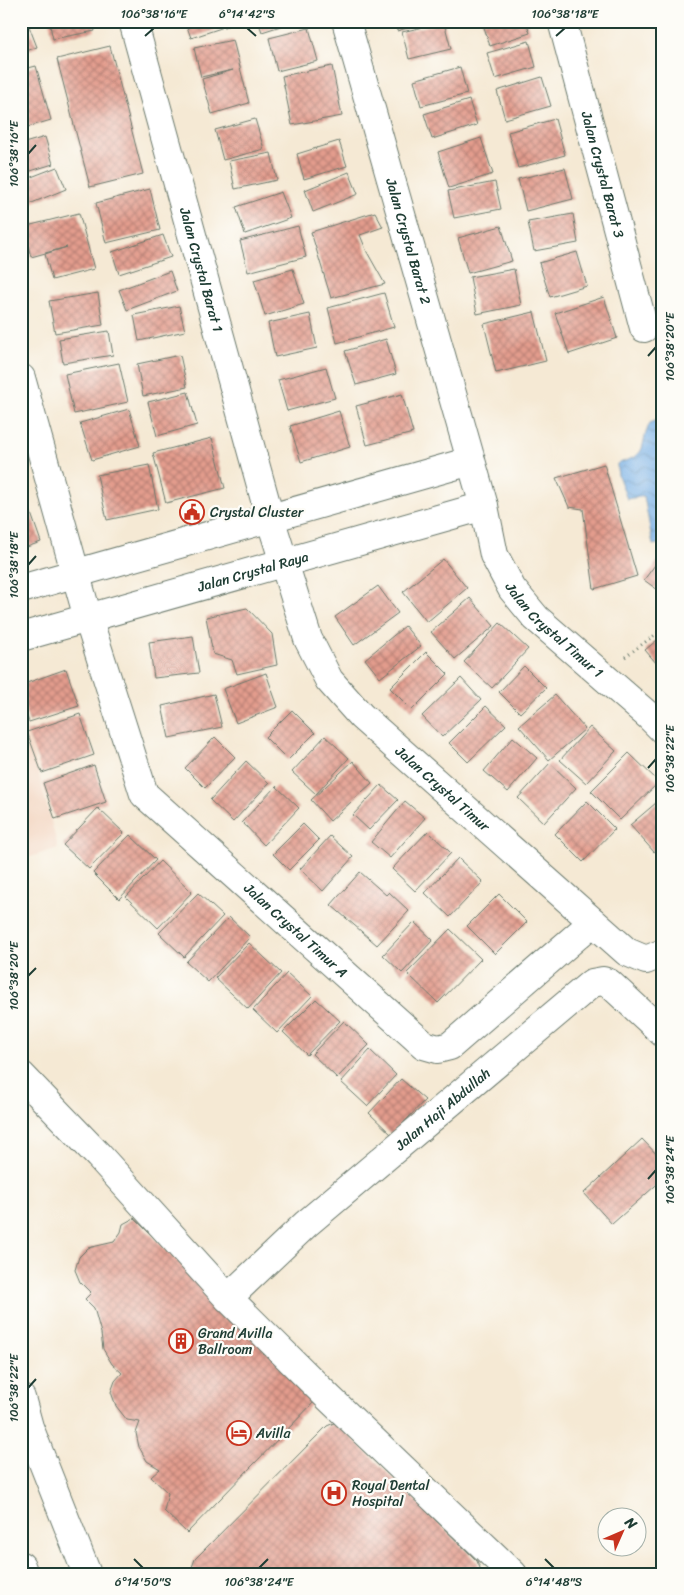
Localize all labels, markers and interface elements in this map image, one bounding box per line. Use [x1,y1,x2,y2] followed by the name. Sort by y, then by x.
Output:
[121,3,189,25] text: 106°38'16"E
[219,3,275,25] text: 6°14'42"S
[532,3,600,25] text: 106°38'18"E
[574,108,632,241] street label: Jalan Crystal Barat 3
[3,119,25,187] text: 106°38'16"E
[379,174,439,307] street label: Jalan Crystal Barat 2
[172,204,231,335] street label: Jalan Crystal Barat 1
[659,311,681,382] text: 106°38'20"E
[179,499,205,525] public building icon: Crystal Cluster
[210,500,305,525] place label: Crystal Cluster
[3,530,25,599] text: 106°38'18"E
[194,544,311,599] street label: Jalan Crystal Raya
[498,577,610,684] street label: Jalan Crystal Timur 1
[659,723,681,793] text: 106°38'22"E
[389,739,497,839] street label: Jalan Crystal Timur
[237,876,354,984] street label: Jalan Crystal Timur A
[3,940,25,1011] text: 106°38'20"E
[388,1061,496,1157] street label: Jalan Haji Abdullah
[659,1134,681,1205] text: 106°38'24"E
[198,1321,273,1362] place label: Grand Avilla Ballroom
[168,1328,194,1354] building icon: Grand Avilla Ballroom
[3,1352,25,1422] text: 106°38'22"E
[226,1420,252,1446] hotel icon: Avilla
[255,1421,292,1446] place label: Avilla
[352,1473,430,1514] place label: Royal Dental Hospital
[321,1480,347,1506] hospital icon: Royal Dental Hospital
[596,1508,646,1558] north arrow
[618,1510,643,1536] text: N
[115,1571,172,1593] text: 6°14'50"S
[224,1571,295,1593] text: 106°38'24"E
[526,1571,583,1593] text: 6°14'48"S

